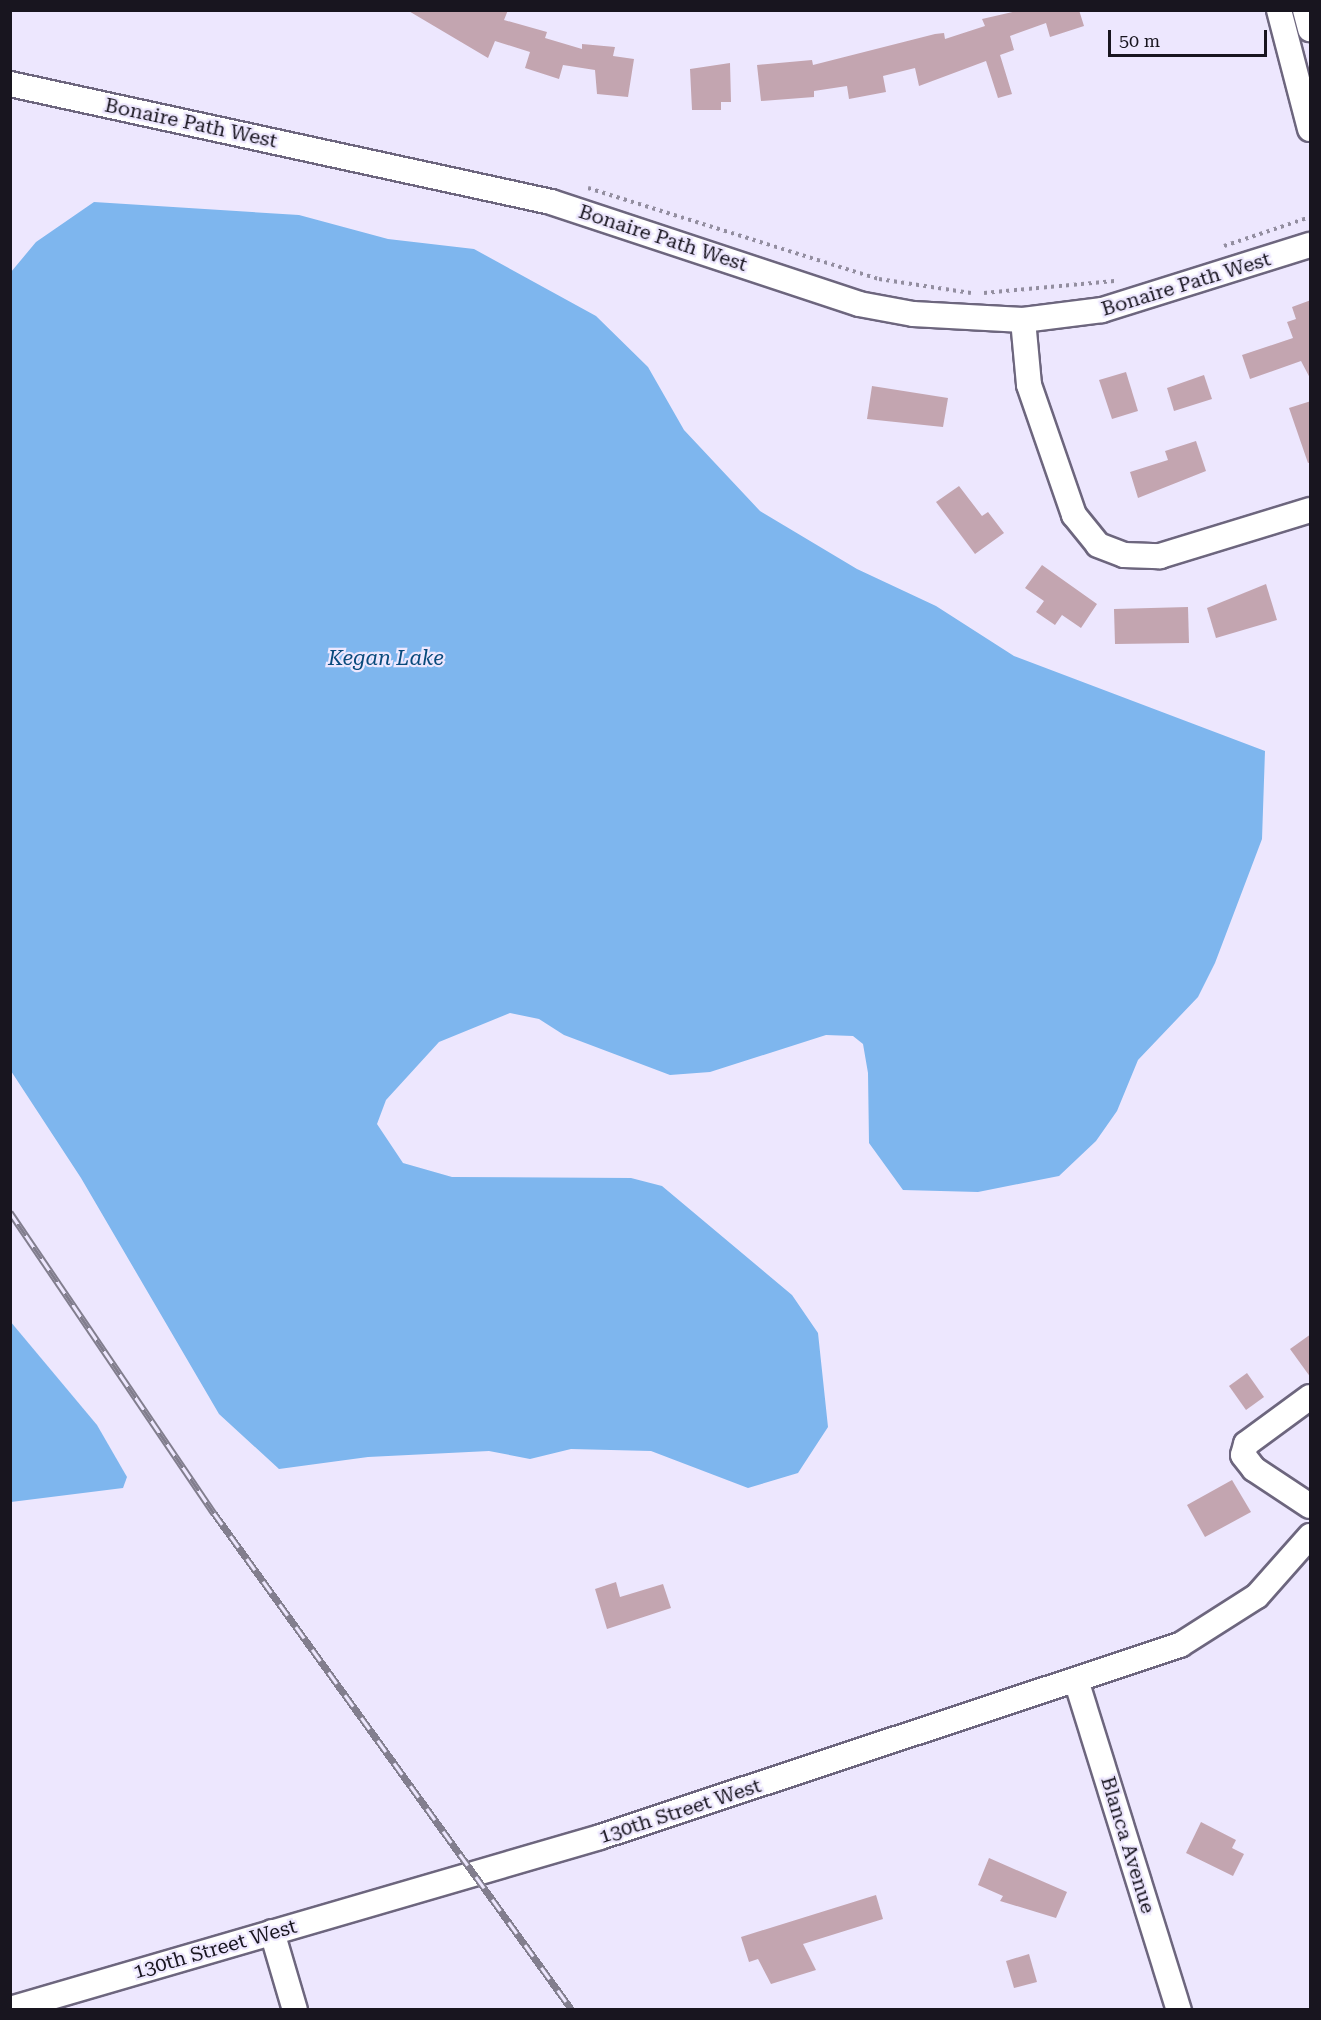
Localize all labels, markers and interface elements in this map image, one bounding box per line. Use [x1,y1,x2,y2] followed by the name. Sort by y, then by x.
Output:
[1111,18,1270,56] scale bar
[1119,30,1160,51] text: 50 m
[103,93,279,153] street label: Bonaire Path West
[576,199,750,277] street label: Bonaire Path West
[1098,247,1274,321] street label: Bonaire Path West
[328,645,444,671] water label: Kegan Lake
[596,1773,764,1849] street label: 130th Street West
[1096,1774,1160,1916] street label: Blanca Avenue
[131,1914,299,1984] street label: 130th Street West

